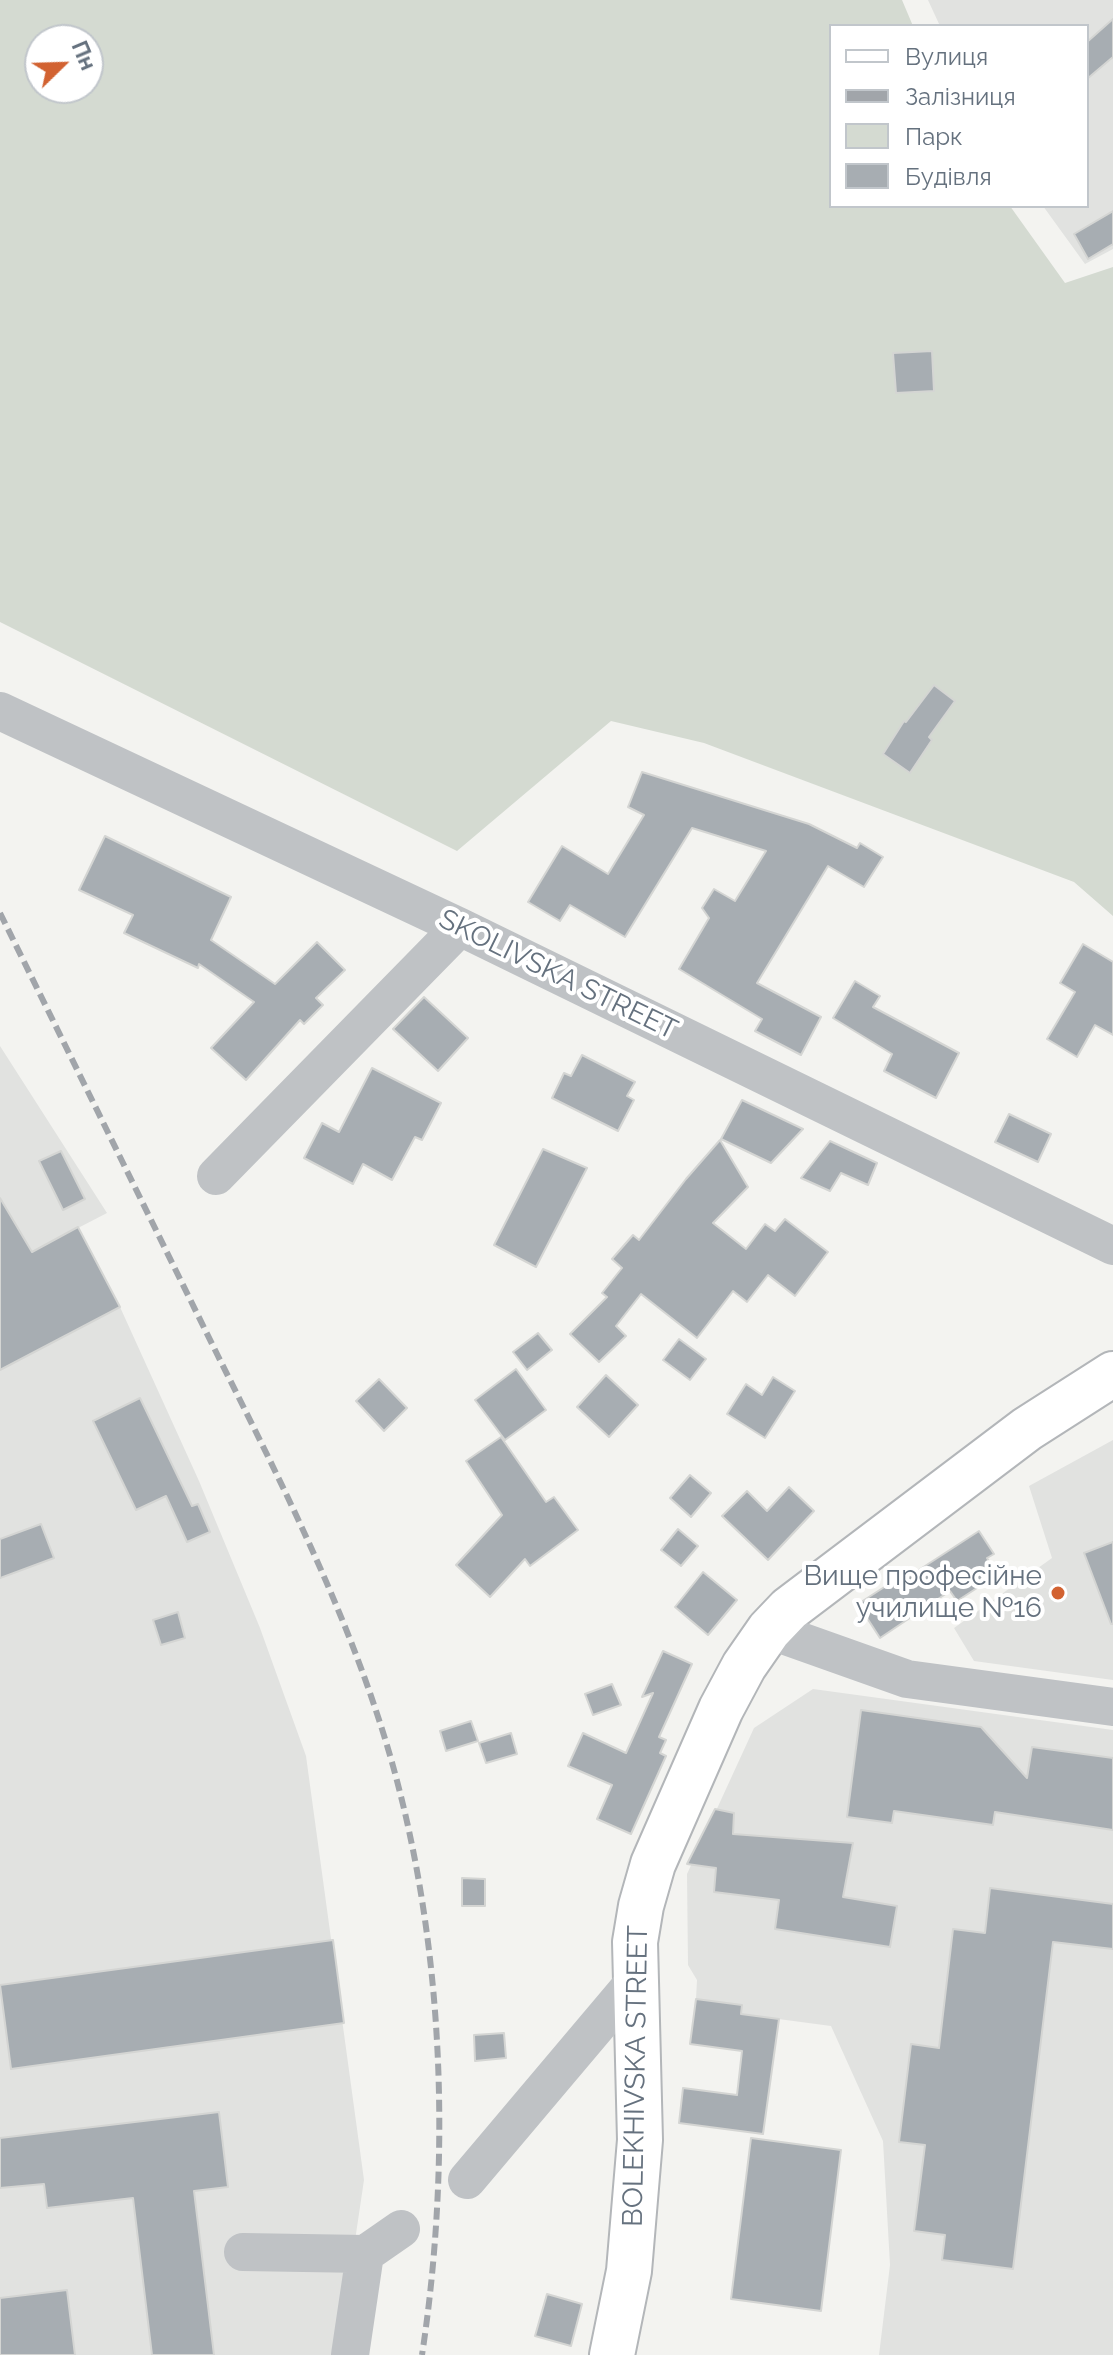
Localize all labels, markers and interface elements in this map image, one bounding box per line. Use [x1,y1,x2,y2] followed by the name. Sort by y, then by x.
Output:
[24,24,104,104] north arrow
[829,24,1089,208] legend
[67,37,102,74] text: Пн
[905,42,988,71] text: Вулиця
[905,82,1016,111] text: Залізниця
[905,122,963,151] text: Парк
[905,162,992,191] text: Будівля
[433,903,683,1047] street label: SKOLIVSKA STREET
[803,1560,1042,1626] place label: Вище професійне училище №16
[1049,1584,1067,1602] marker: Вище професійне училище №16
[617,1925,655,2227] street label: BOLEKHIVSKA STREET

